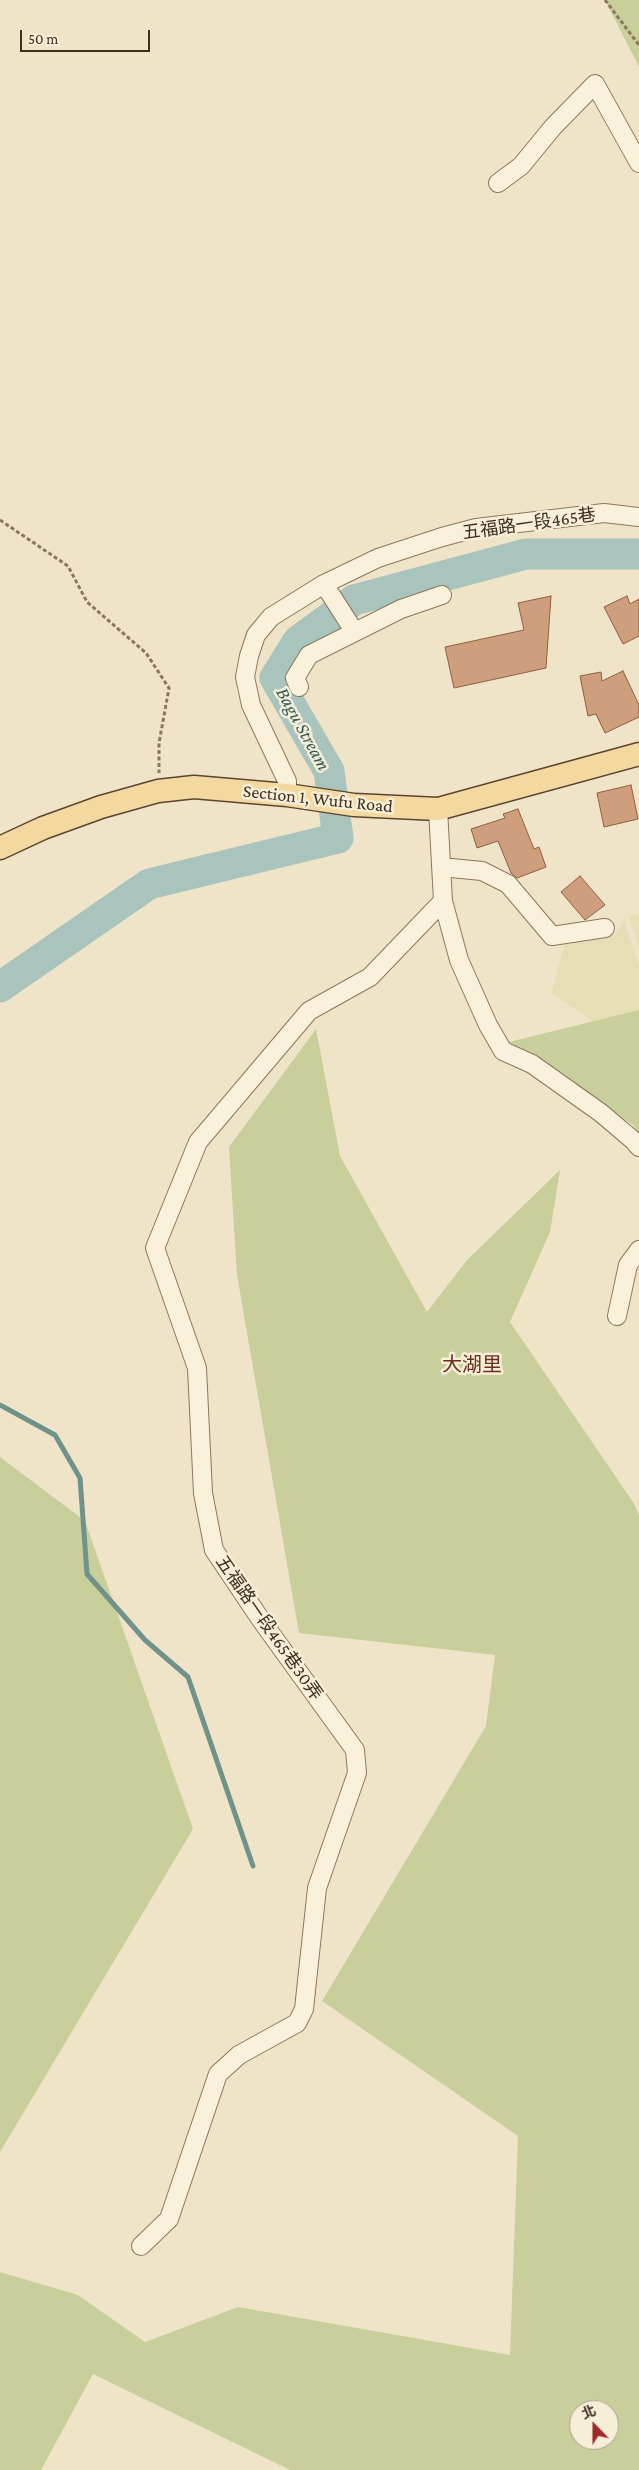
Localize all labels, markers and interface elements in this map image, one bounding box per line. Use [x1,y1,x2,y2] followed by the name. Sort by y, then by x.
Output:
[22,20,152,52] scale bar
[28,31,58,47] text: 50 m
[461,504,597,544] street label: 五福路一段465巷
[271,683,335,775] water label: Bagu Stream
[242,780,394,818] street label: Section 1, Wufu Road
[442,1353,502,1377] district label: 大湖里
[211,1552,327,1704] street label: 五福路一段465巷30弄
[569,2400,619,2450] north arrow
[579,2402,598,2422] text: 北

